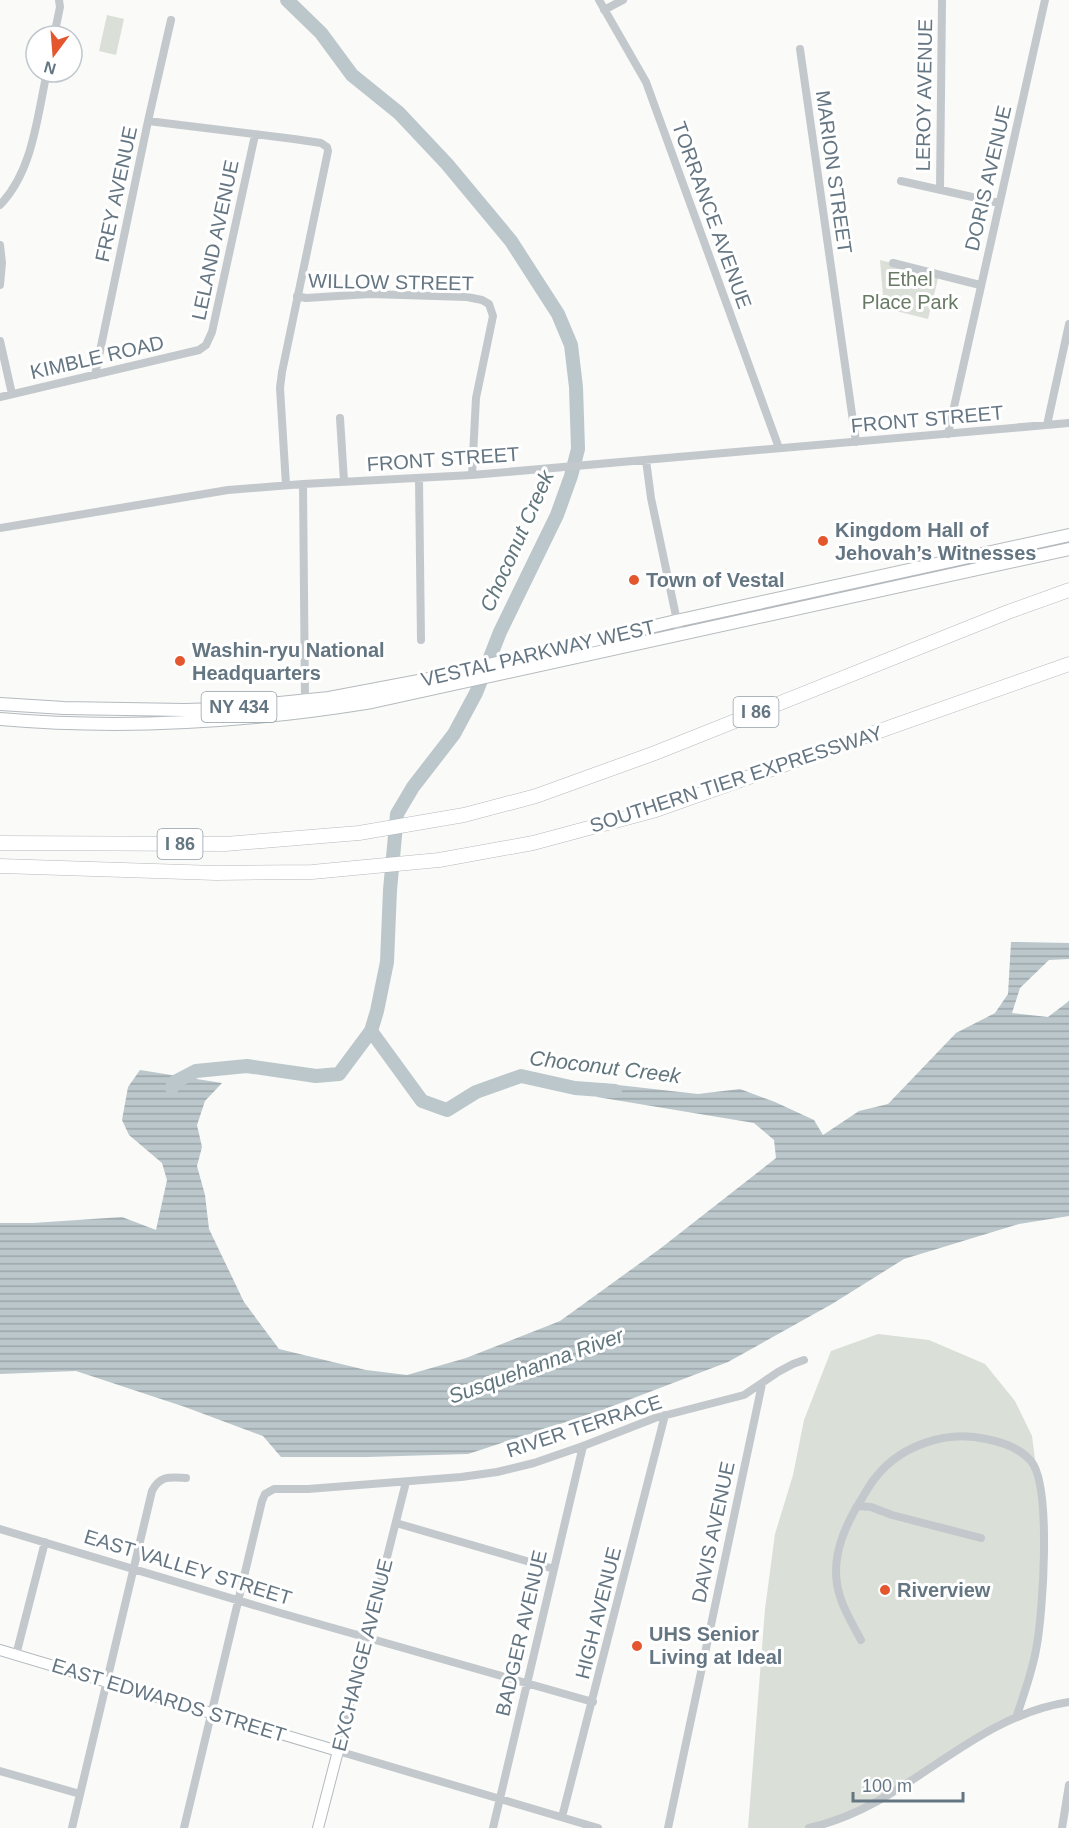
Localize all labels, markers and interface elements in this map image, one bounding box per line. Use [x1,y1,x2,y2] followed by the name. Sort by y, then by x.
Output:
[912,18,936,172] street label: LEROY AVENUE
[24,24,84,84] north arrow
[42,58,58,78] text: N
[812,89,856,255] street label: MARION STREET
[961,103,1015,253] street label: DORIS AVENUE
[668,119,756,311] street label: TORRANCE AVENUE
[91,124,141,264] street label: FREY AVENUE
[187,158,243,322] street label: LELAND AVENUE
[862,268,959,313] park label: Ethel Place Park
[308,270,474,294] street label: WILLOW STREET
[28,331,166,383] street label: KIMBLE ROAD
[850,401,1004,437] street label: FRONT STREET
[366,443,520,475] street label: FRONT STREET
[475,465,559,615] water label: Choconut Creek
[835,519,1036,564] place label: Kingdom Hall of Jehovah’s Witnesses
[816,534,830,548] marker: Kingdom Hall of Jehovah’s Witnesses
[646,569,785,591] place label: Town of Vestal
[627,573,641,587] marker: Town of Vestal
[419,615,657,691] street label: VESTAL PARKWAY WEST
[192,639,385,684] place label: Washin-ryu National Headquarters
[173,654,187,668] marker: Washin-ryu National Headquarters
[202,692,276,722] road number: NY 434
[734,697,778,727] road number: I 86
[587,721,885,837] street label: SOUTHERN TIER EXPRESSWAY
[158,829,202,859] road number: I 86
[528,1046,683,1087] water label: Choconut Creek
[445,1323,627,1408] water label: Susquehanna River
[504,1391,664,1461] street label: RIVER TERRACE
[687,1459,739,1605] street label: DAVIS AVENUE
[82,1525,294,1609] street label: EAST VALLEY STREET
[571,1545,625,1681] street label: HIGH AVENUE
[491,1548,551,1718] street label: BADGER AVENUE
[327,1557,397,1753] street label: EXCHANGE AVENUE
[897,1579,991,1601] place label: Riverview
[878,1583,892,1597] marker: Riverview
[649,1623,782,1668] place label: UHS Senior Living at Ideal
[630,1639,644,1653] marker: UHS Senior Living at Ideal
[49,1654,289,1746] street label: EAST EDWARDS STREET
[853,1765,962,1803] scale bar
[862,1776,912,1796] text: 100 m

